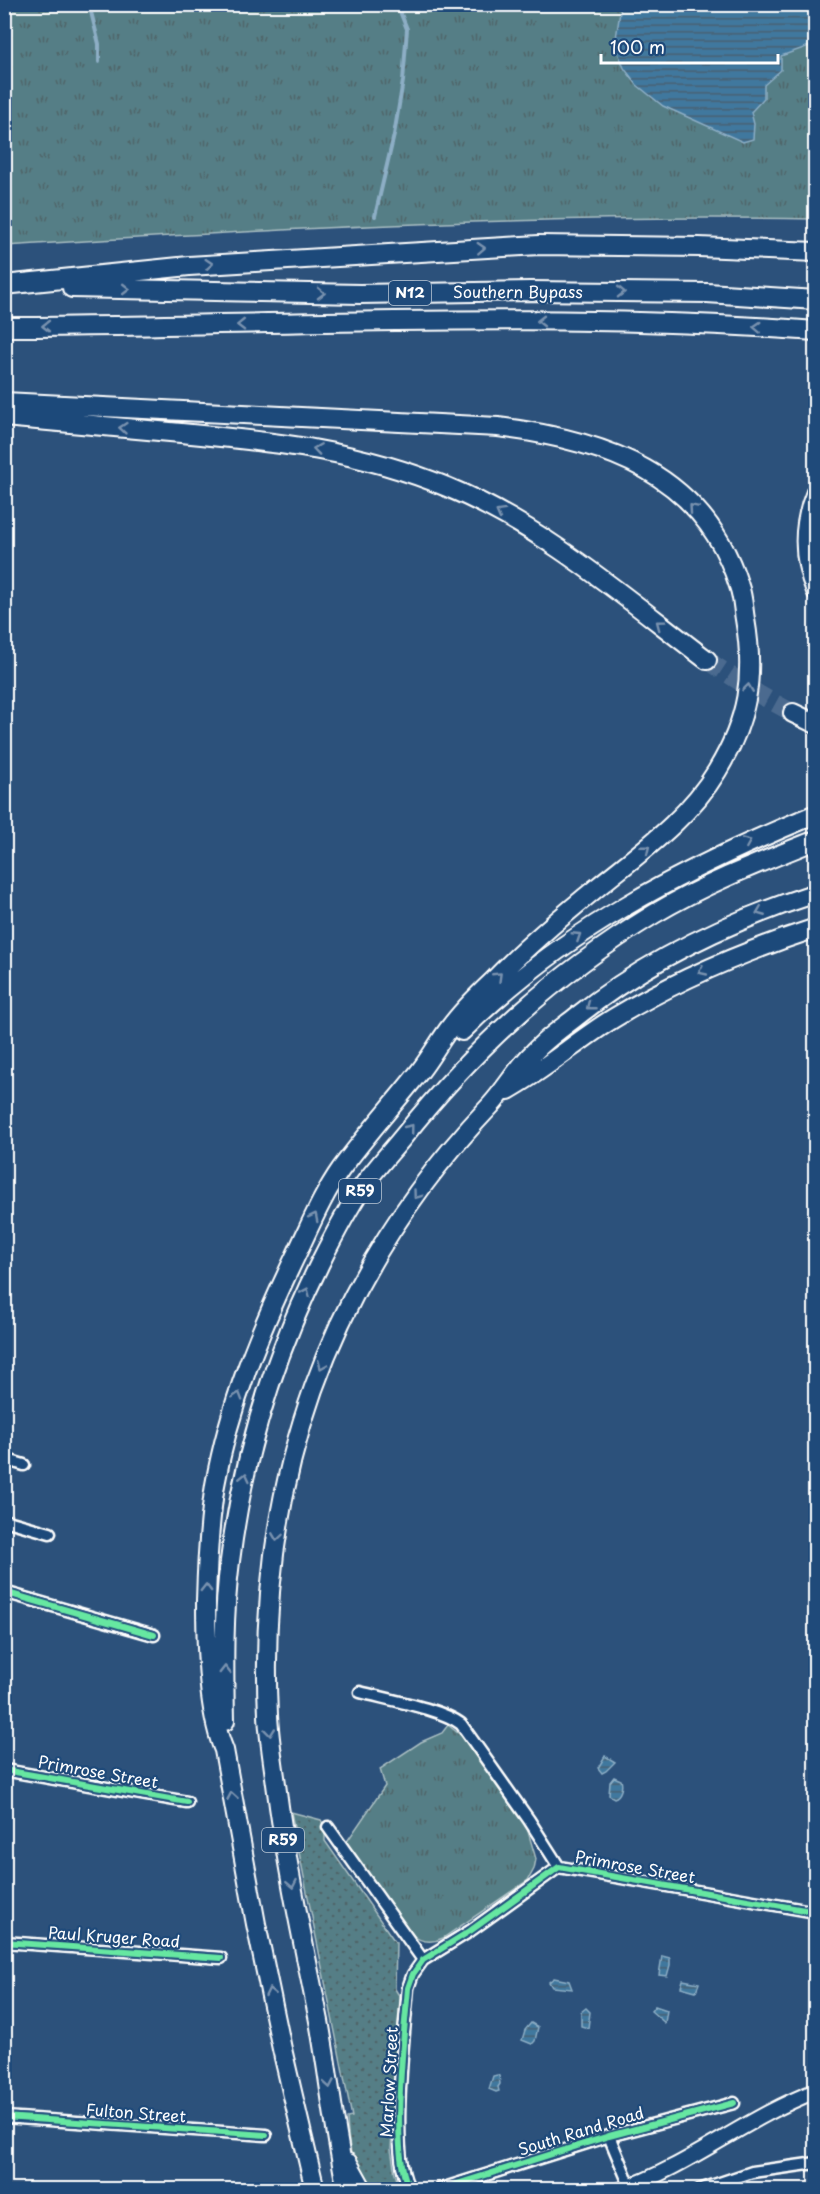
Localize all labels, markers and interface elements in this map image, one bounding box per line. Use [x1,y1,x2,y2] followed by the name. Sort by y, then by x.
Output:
[601,27,778,65] scale bar
[610,33,665,60] text: 100 m
[476,241,485,254] one-way arrow
[204,258,213,271] one-way arrow
[453,279,583,303] street label: Southern Bypass
[389,281,431,305] road number: N12
[121,283,130,295] one-way arrow
[616,286,625,298] one-way arrow
[316,287,325,299] one-way arrow
[537,315,546,327] one-way arrow
[237,318,246,331] one-way arrow
[42,320,51,333] one-way arrow
[753,321,762,334] one-way arrow
[119,422,128,435] one-way arrow
[313,443,322,455] one-way arrow
[689,504,700,515] one-way arrow
[496,509,506,520] one-way arrow
[656,620,667,631] one-way arrow
[741,684,753,693] one-way arrow
[741,837,752,849] one-way arrow
[639,845,650,856] one-way arrow
[756,905,767,917] one-way arrow
[570,932,581,943] one-way arrow
[697,964,708,976] one-way arrow
[490,972,501,983] one-way arrow
[586,998,597,1009] one-way arrow
[403,1124,414,1135] one-way arrow
[339,1179,381,1203] road number: R59
[413,1189,424,1200] one-way arrow
[307,1213,318,1224] one-way arrow
[299,1287,311,1298] one-way arrow
[317,1358,329,1369] one-way arrow
[231,1391,243,1402] one-way arrow
[238,1472,251,1482] one-way arrow
[271,1533,284,1542] one-way arrow
[200,1584,212,1593] one-way arrow
[219,1666,231,1675] one-way arrow
[263,1727,276,1736] one-way arrow
[36,1749,161,1793] street label: Primrose Street
[226,1791,239,1801] one-way arrow
[262,1828,304,1852] road number: R59
[573,1844,698,1888] street label: Primrose Street
[285,1879,298,1889] one-way arrow
[47,1919,181,1953] street label: Paul Kruger Road
[264,1987,277,1997] one-way arrow
[373,2025,403,2138] street label: Marlow Street
[322,2078,335,2088] one-way arrow
[85,2097,187,2128] street label: Fulton Street
[515,2100,647,2161] street label: South Rand Road

